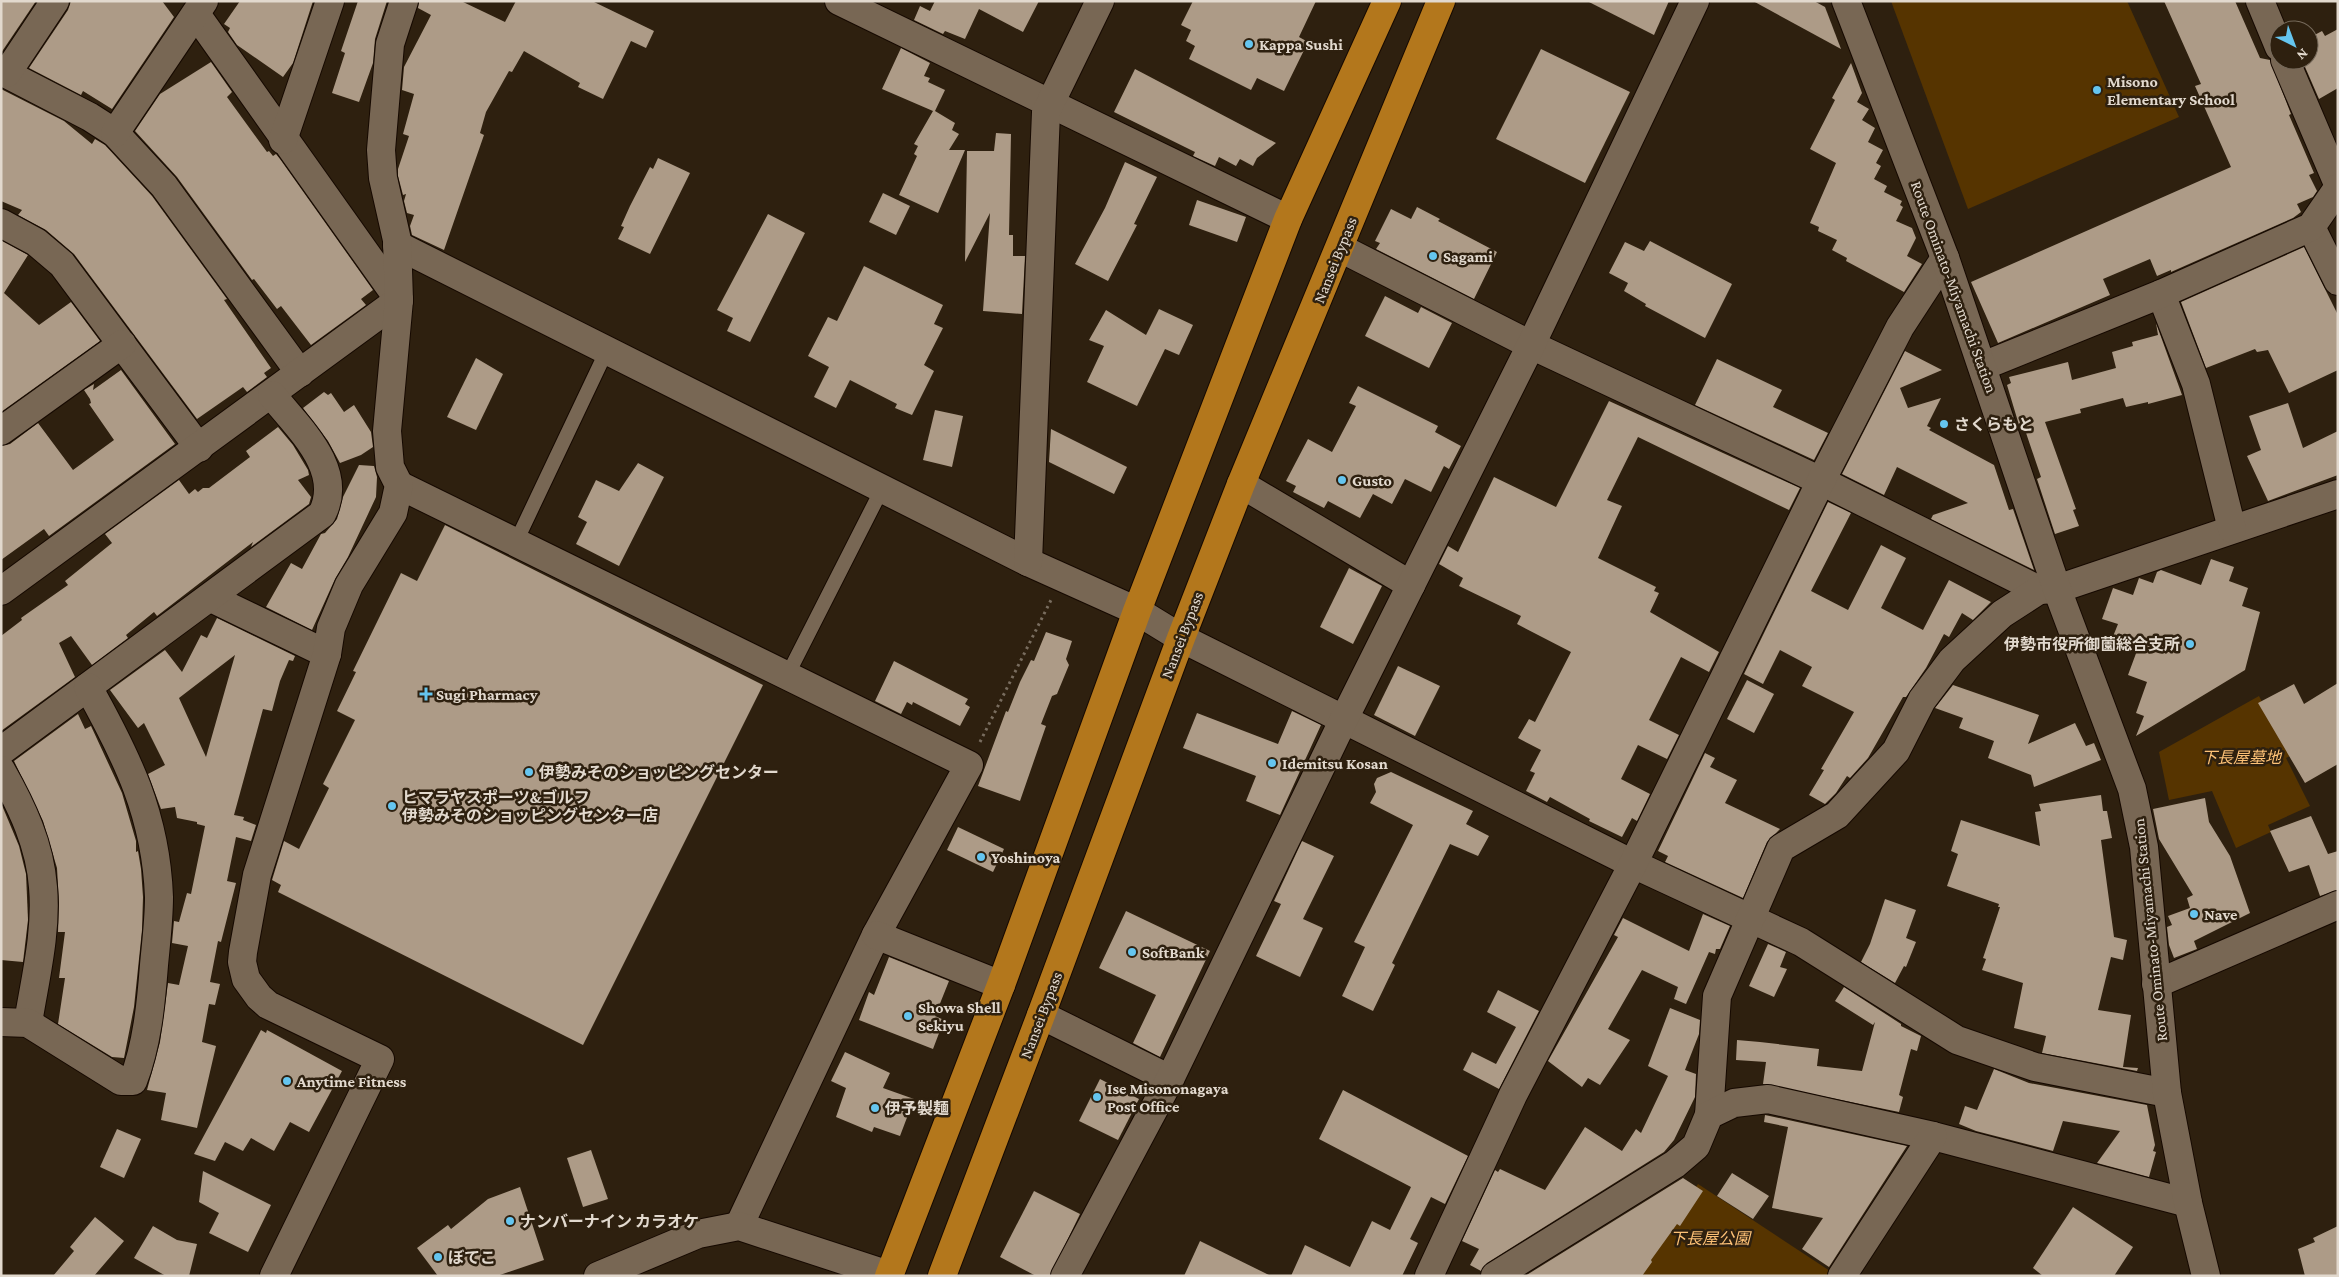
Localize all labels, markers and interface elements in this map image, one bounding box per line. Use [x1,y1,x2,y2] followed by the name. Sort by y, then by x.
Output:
[2269,20,2319,70] north arrow
[1259,36,1343,53] place label: Kappa Sushi
[1243,38,1255,50] marker: Kappa Sushi
[2293,46,2312,64] text: N
[2107,73,2235,108] place label: Misono Elementary School
[2091,84,2103,96] marker: Misono Elementary School
[1907,179,2000,396] street label: Route Ominato-Miyamachi Station
[1310,214,1361,306] street label: Nansei Bypass
[1443,248,1493,265] place label: Sagami
[1427,250,1439,262] marker: Sagami
[1954,416,2034,433] place label: さくらもと
[1938,418,1950,430] marker: さくらもと
[1352,472,1392,489] place label: Gusto
[1336,474,1348,486] marker: Gusto
[1158,589,1207,681] street label: Nansei Bypass
[2003,635,2180,653] place label: 伊勢市役所御薗総合支所
[2184,638,2196,650] marker: 伊勢市役所御薗総合支所
[436,686,538,703] place label: Sugi Pharmacy
[420,688,432,700] marker: Sugi Pharmacy
[2201,749,2283,766] park label: 下長屋墓地
[1282,755,1388,772] place label: Idemitsu Kosan
[1266,757,1278,769] marker: Idemitsu Kosan
[538,763,779,781] place label: 伊勢みそのショッピングセンター
[523,766,535,778] marker: 伊勢みそのショッピングセンター
[401,788,658,824] place label: ヒマラヤスポーツ&ゴルフ 伊勢みそのショッピングセンター店
[386,800,398,812] marker: ヒマラヤスポーツ&ゴルフ 伊勢みそのショッピングセンター店
[2130,817,2171,1042] street label: Route Ominato-Miyamachi Station
[991,849,1061,866] place label: Yoshinoya
[975,851,987,863] marker: Yoshinoya
[2204,906,2238,923] place label: Nave
[2188,908,2200,920] marker: Nave
[1142,944,1205,961] place label: SoftBank
[1126,946,1138,958] marker: SoftBank
[1017,969,1066,1061] street label: Nansei Bypass
[918,999,1001,1034] place label: Showa Shell Sekiyu
[902,1010,914,1022] marker: Showa Shell Sekiyu
[296,1073,407,1090] place label: Anytime Fitness
[281,1075,293,1087] marker: Anytime Fitness
[1107,1080,1229,1115] place label: Ise Misononagaya Post Office
[1091,1091,1103,1103] marker: Ise Misononagaya Post Office
[884,1099,949,1117] place label: 伊予製麺
[869,1102,881,1114] marker: 伊予製麺
[520,1213,699,1230] place label: ナンバーナイン カラオケ
[504,1215,516,1227] marker: ナンバーナイン カラオケ
[1670,1230,1752,1247] park label: 下長屋公園
[448,1249,496,1266] place label: ぼてこ
[432,1251,444,1263] marker: ぼてこ

